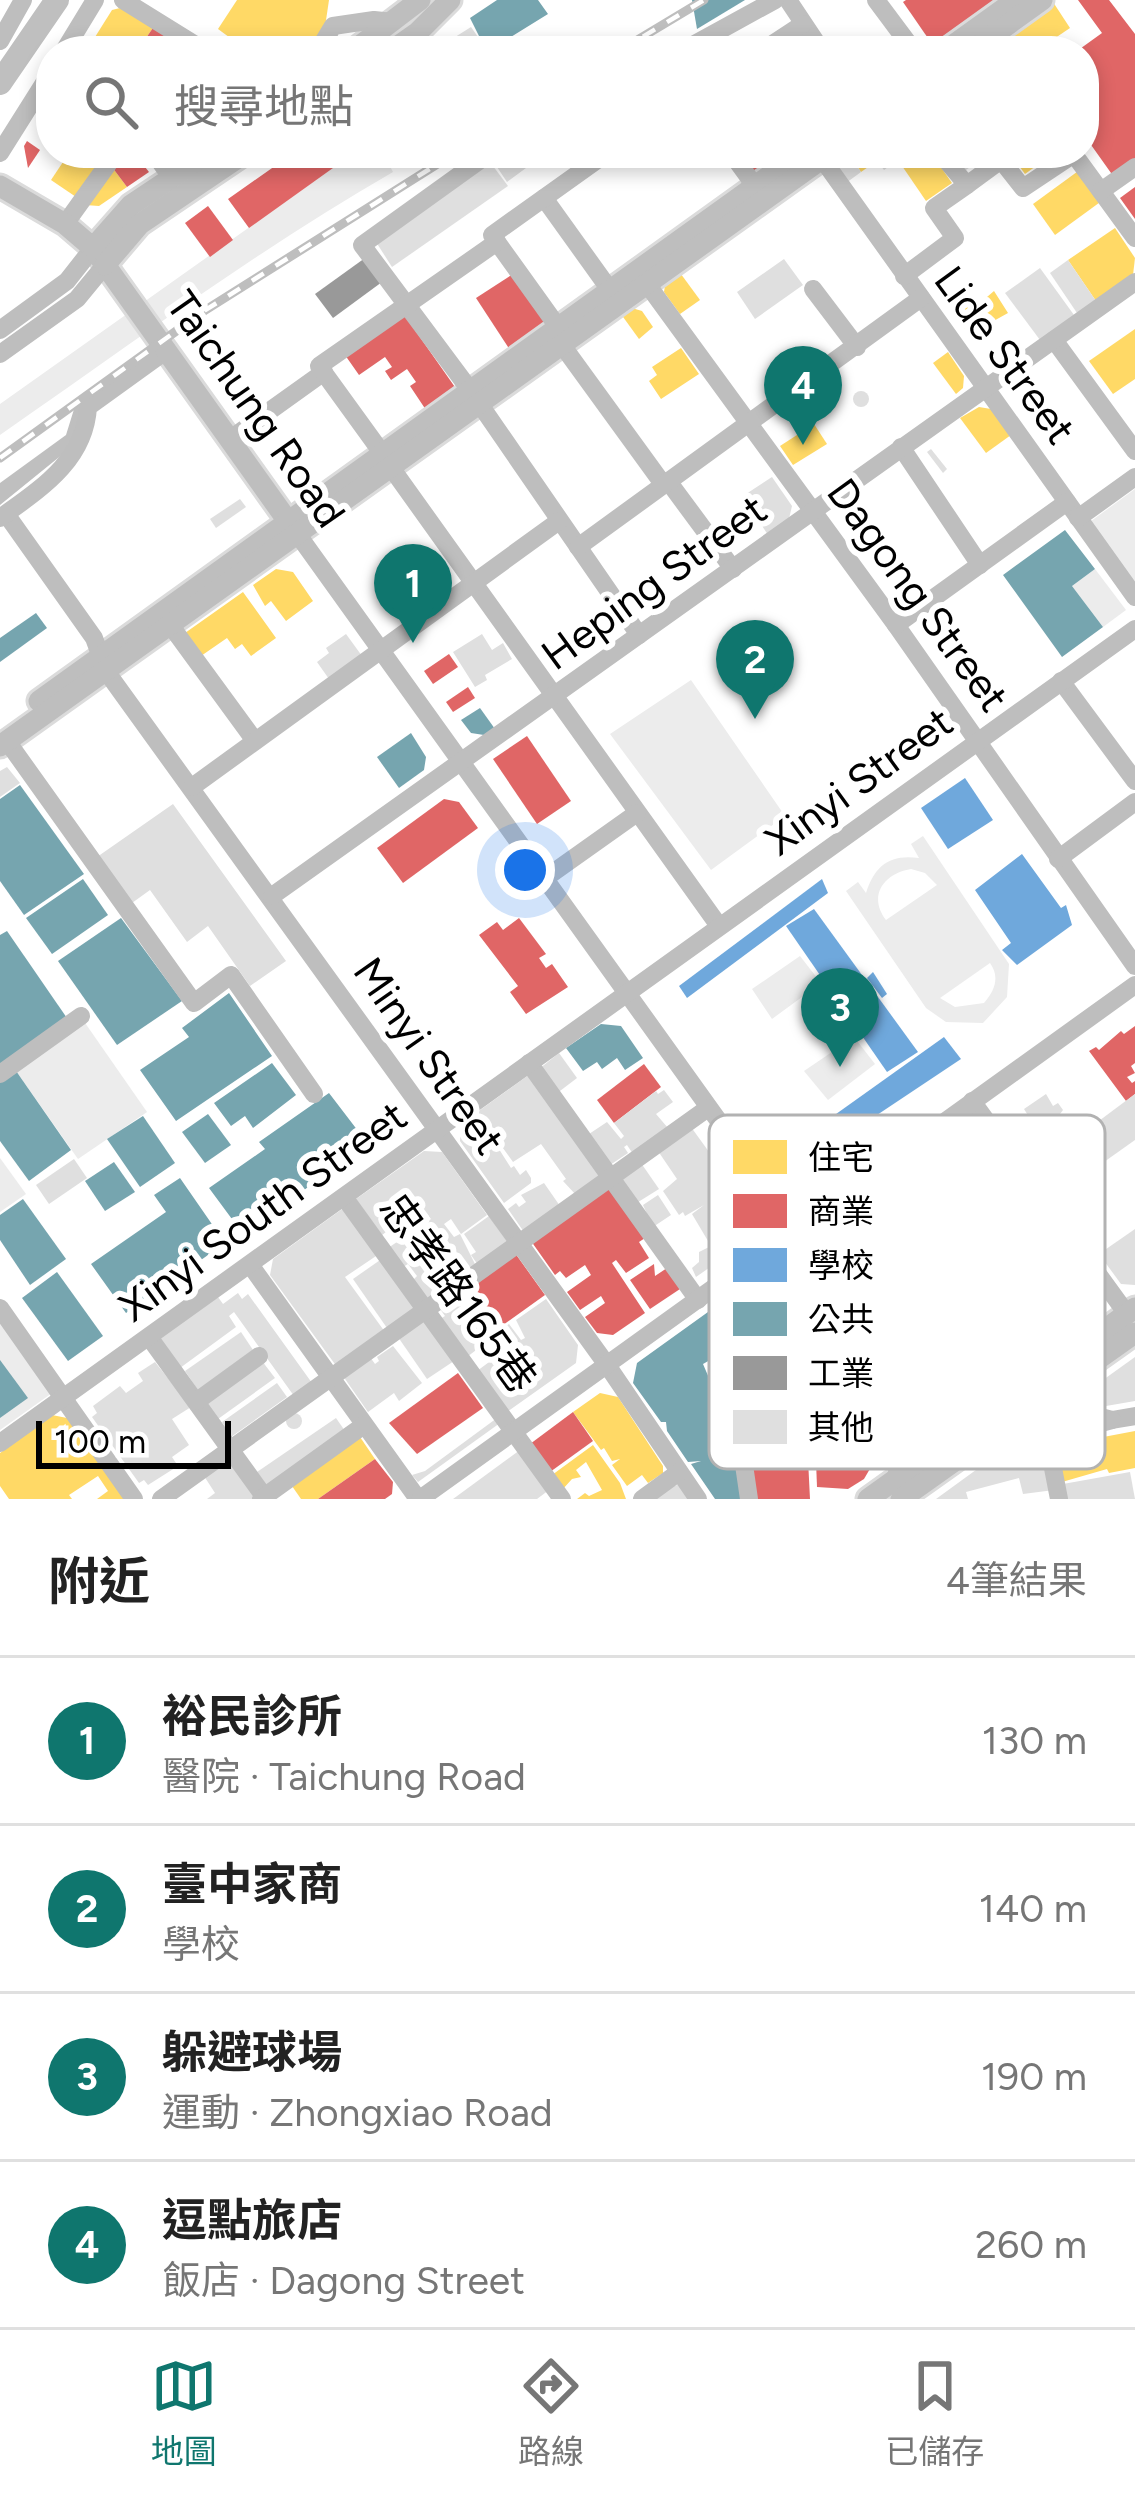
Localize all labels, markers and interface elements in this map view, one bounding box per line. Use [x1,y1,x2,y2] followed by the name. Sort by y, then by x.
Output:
[36,36,1099,168] search box
[78,69,144,135] icon: search
[174,79,354,133] text: 搜尋地點
[924,256,1086,454] street label: Lide Street
[156,281,356,537] street label: Taichung Road
[764,346,842,445] pin: 4
[816,469,1020,721] street label: Dagong Street
[532,483,776,681] street label: Heping Street
[374,544,452,643] pin: 1
[716,620,794,719] pin: 2
[756,696,962,866] street label: Xinyi Street
[495,840,555,900] your location
[343,948,515,1164] street label: Minyi Street
[801,968,879,1067] pin: 3
[110,1090,416,1332] street label: Xinyi South Street
[709,1115,1105,1469] legend
[808,1138,874,1177] text: 住宅
[369,1184,547,1402] street label: 忠孝路165巷
[808,1192,874,1231] text: 商業
[808,1246,874,1285] text: 學校
[808,1300,874,1339] text: 公共
[808,1354,874,1393] text: 工業
[808,1408,874,1447] text: 其他
[36,1415,231,1468] scale bar
[54,1422,146,1461] text: 100 m
[48,1551,150,1612] text: 附近
[946,1557,1087,1604] text: 4筆結果
[162,1689,342,1743] text: 裕民診所
[79,1717,95,1764] text: 1
[982,1717,1087,1764] text: 130 m
[162,1753,526,1800] text: 醫院 · Taichung Road
[162,1857,342,1911] text: 臺中家商
[76,1885,98,1932] text: 2
[979,1885,1087,1932] text: 140 m
[162,1921,240,1968] text: 學校
[162,2025,342,2079] text: 躲避球場
[76,2053,98,2100] text: 3
[981,2053,1087,2100] text: 190 m
[162,2089,553,2136] text: 運動 · Zhongxiao Road
[162,2193,342,2247] text: 逗點旅店
[75,2221,99,2268] text: 4
[975,2221,1087,2268] text: 260 m
[162,2257,525,2304] text: 飯店 · Dagong Street
[151,2353,217,2473] tab: 地圖
[518,2353,584,2473] tab: 路線
[885,2353,984,2473] tab: 已儲存

